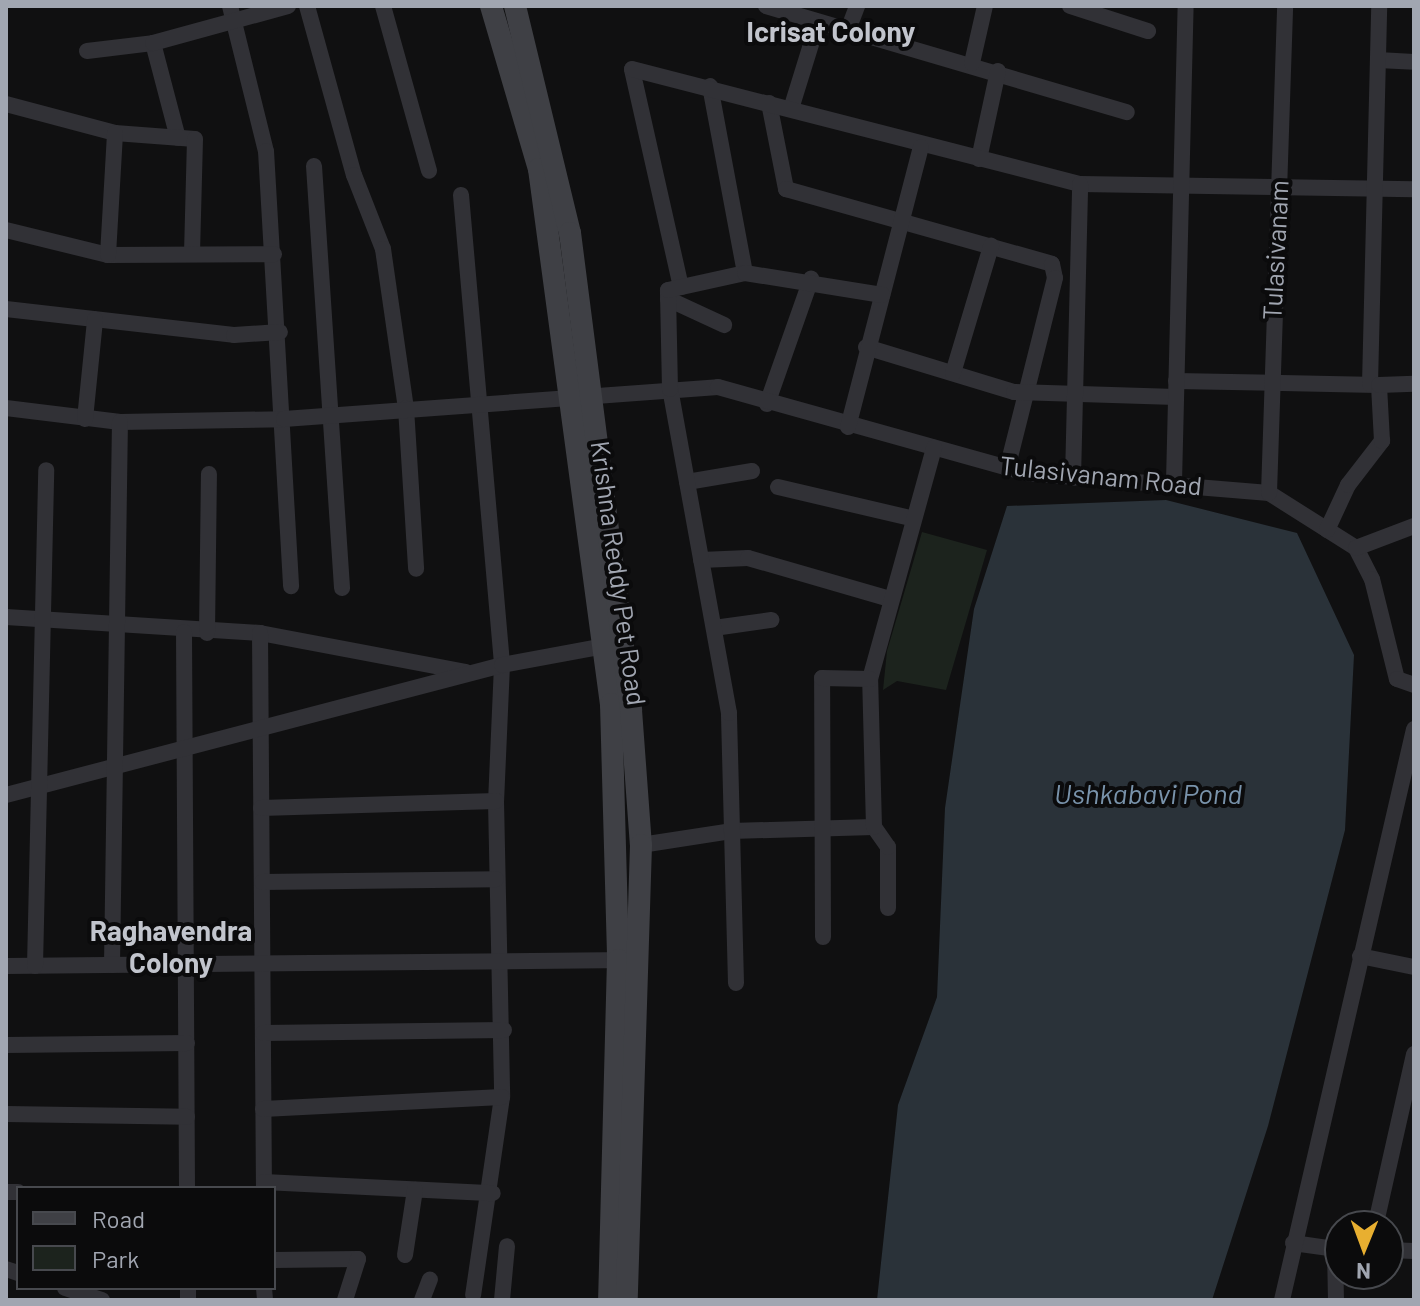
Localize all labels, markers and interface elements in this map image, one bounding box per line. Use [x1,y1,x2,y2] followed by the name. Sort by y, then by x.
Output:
[747,14,915,48] district label: Icrisat Colony
[1256,179,1294,321] street label: Tulasivanam
[585,439,653,707] street label: Krishna Reddy Pet Road
[998,449,1204,501] street label: Tulasivanam Road
[1054,776,1242,810] water label: Ushkabavi Pond
[90,913,252,979] district label: Raghavendra Colony
[16,1186,276,1290] legend
[92,1204,145,1233] text: Road
[1324,1210,1404,1290] north arrow
[92,1244,139,1273] text: Park
[1356,1259,1371,1285] text: N

